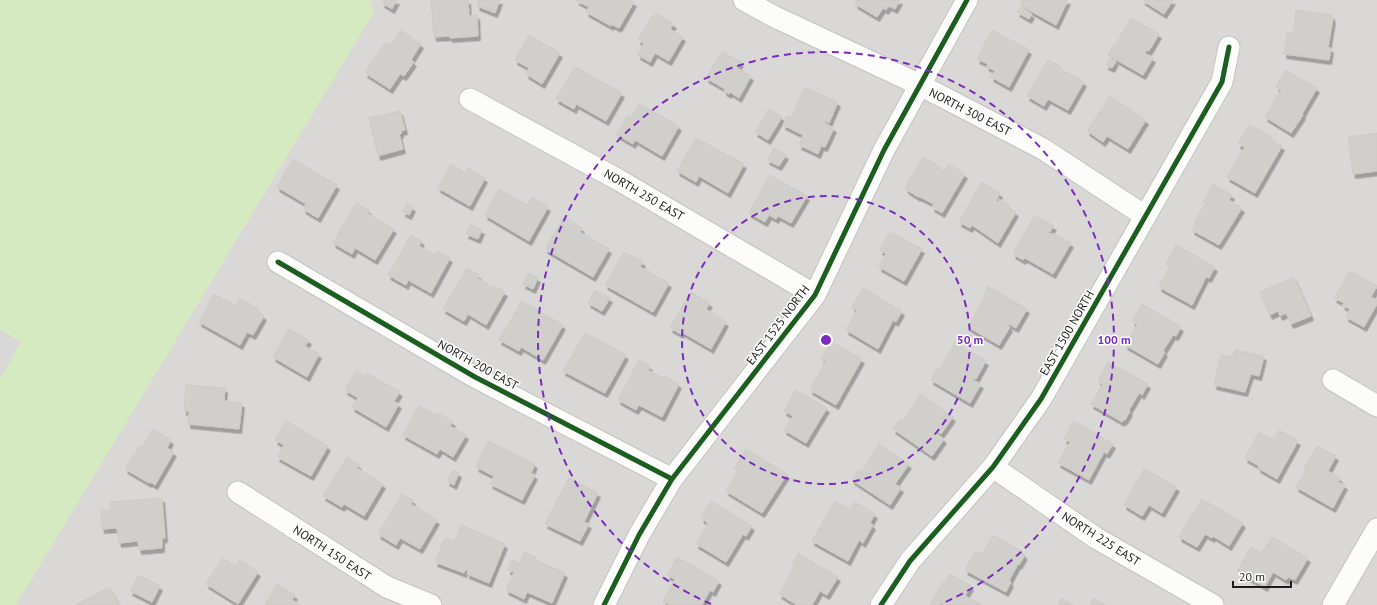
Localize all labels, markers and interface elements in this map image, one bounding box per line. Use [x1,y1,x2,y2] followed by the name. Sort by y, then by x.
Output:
[927,84,1014,139] street label: NORTH 300 EAST
[602,166,687,224] street label: NORTH 250 EAST
[743,282,812,368] street label: EAST 1525 NORTH
[1036,287,1097,378] street label: EAST 1500 NORTH
[957,332,983,347] text: 50 m
[1097,332,1131,347] text: 100 m
[819,333,833,347] centre of rings
[435,336,521,393] street label: NORTH 200 EAST
[1059,508,1144,569] street label: NORTH 225 EAST
[290,522,374,584] street label: NORTH 150 EAST
[1233,563,1291,589] scale bar
[1239,569,1265,584] text: 20 m

